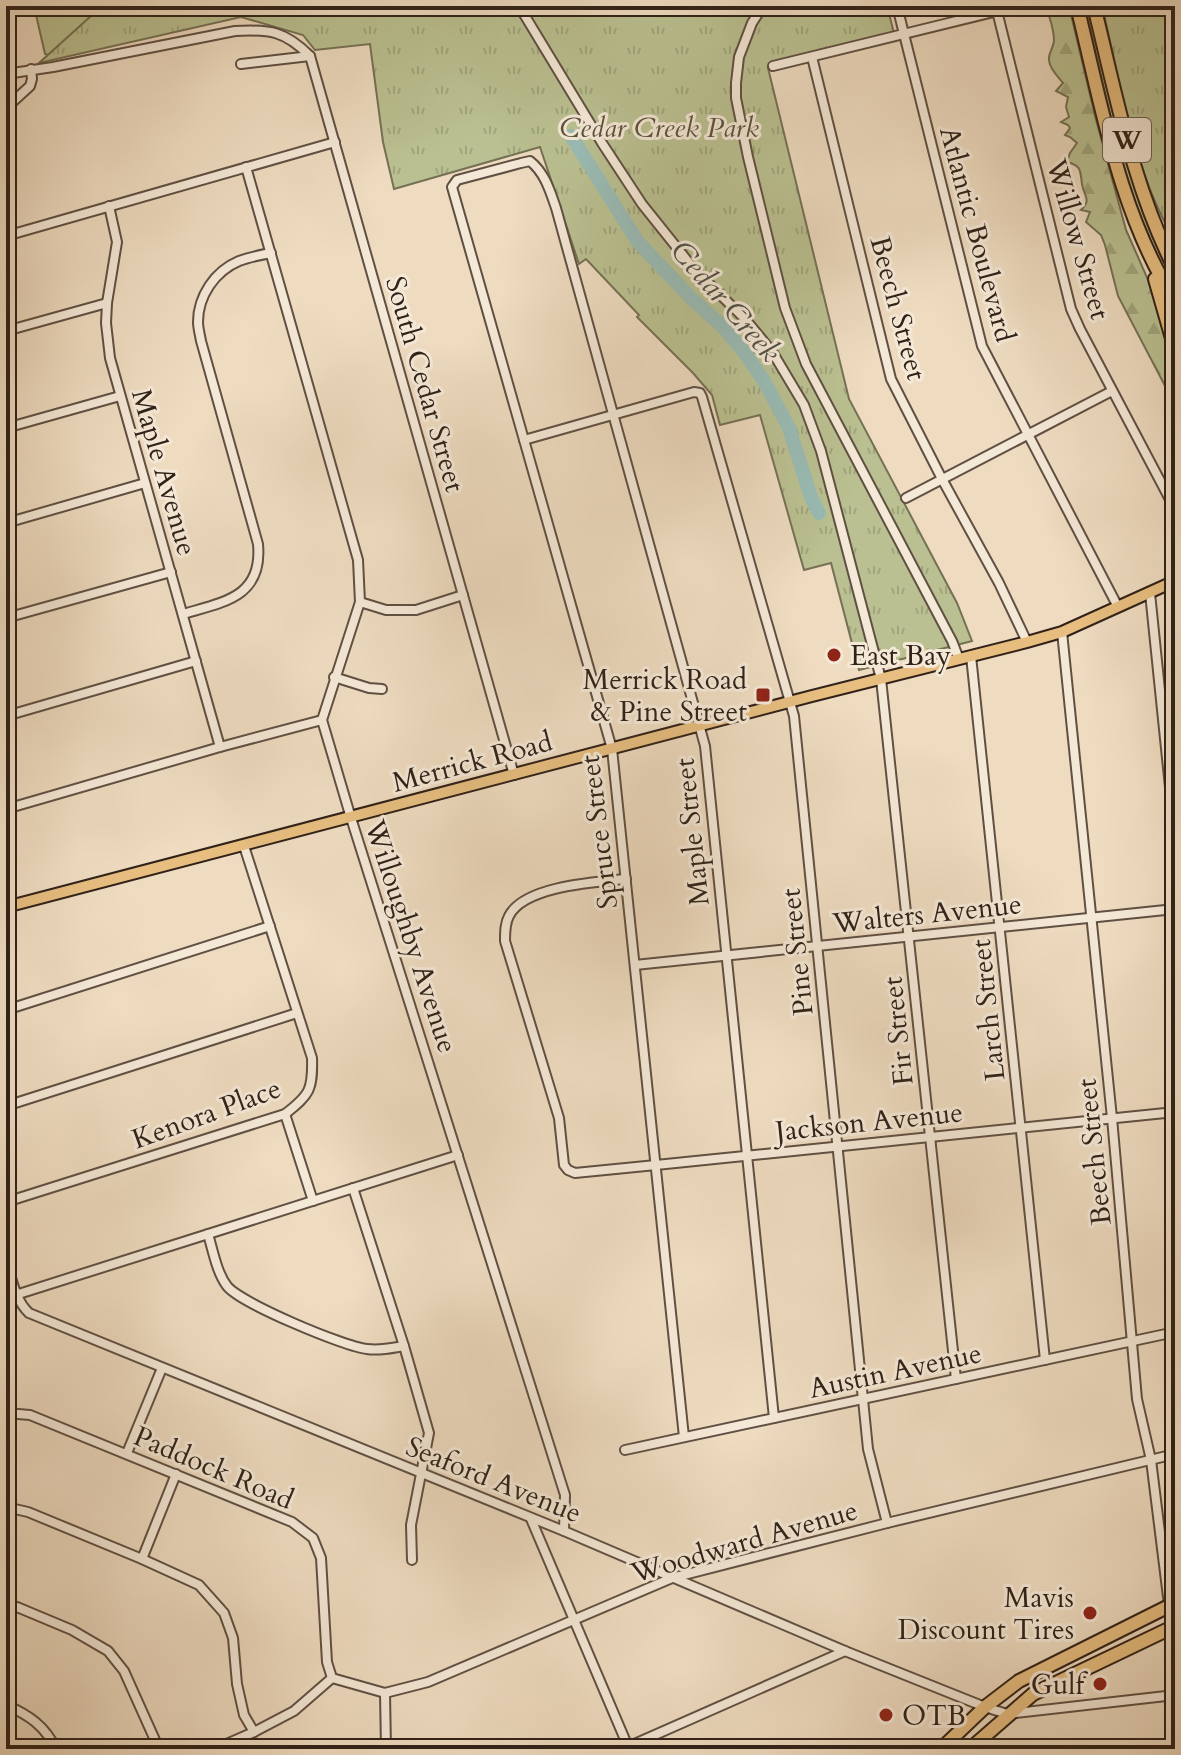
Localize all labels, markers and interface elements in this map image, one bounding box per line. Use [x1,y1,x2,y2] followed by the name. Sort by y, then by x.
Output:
[559,109,759,147] park label: Cedar Creek Park
[1103,118,1151,162] road number: W
[930,122,1024,346] street label: Atlantic Boulevard
[1037,154,1119,324] street label: Willow Street
[661,231,790,371] water label: Cedar Creek
[861,232,936,385] street label: Beech Street
[376,272,474,497] street label: South Cedar Street
[122,385,206,560] street label: Maple Avenue
[850,637,951,675] place label: East Bay
[825,646,843,664] marker: East Bay
[583,661,747,731] place label: Merrick Road & Pine Street
[754,686,772,704] marker: Merrick Road & Pine Street
[388,722,557,802] street label: Merrick Road
[571,753,627,911] street label: Spruce Street
[665,756,719,908] street label: Maple Street
[355,814,467,1058] street label: Willoughby Avenue
[830,885,1023,943] street label: Walters Avenue
[771,886,823,1018] street label: Pine Street
[962,937,1014,1083] street label: Larch Street
[873,975,923,1087] street label: Fir Street
[127,1069,286,1158] street label: Kenora Place
[1067,1076,1121,1227] street label: Beech Street
[770,1093,965,1151] street label: Jackson Avenue
[805,1334,985,1408] street label: Austin Avenue
[128,1417,300,1519] street label: Paddock Road
[400,1427,587,1532] street label: Seaford Avenue
[626,1491,862,1593] street label: Woodward Avenue
[898,1579,1074,1649] place label: Mavis Discount Tires
[1081,1604,1099,1622] marker: Mavis Discount Tires
[1031,1666,1088,1704] place label: Gulf
[1091,1675,1109,1693] marker: Gulf
[902,1697,966,1735] place label: OTB
[877,1706,895,1724] marker: OTB

